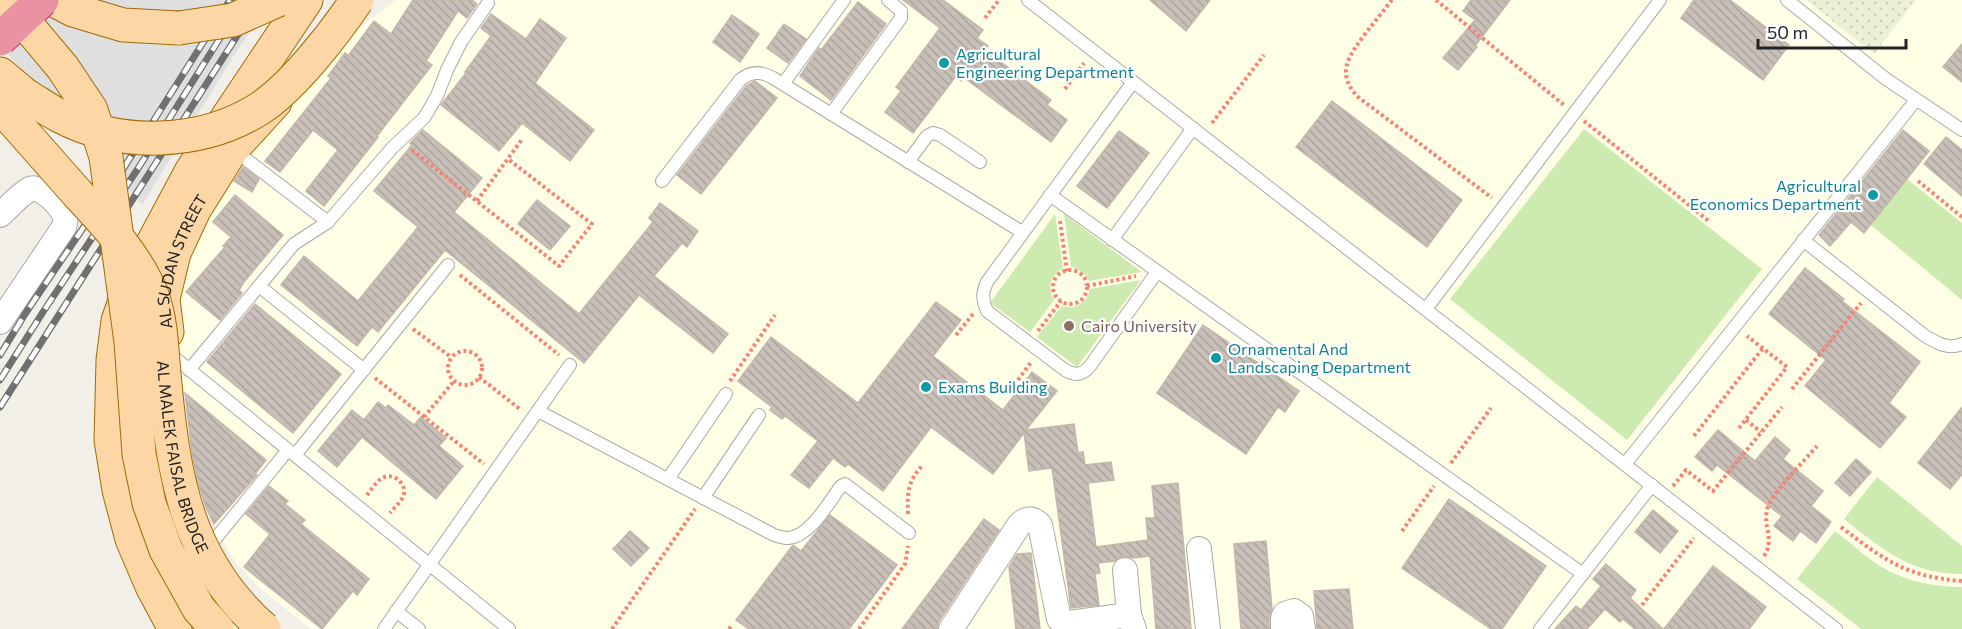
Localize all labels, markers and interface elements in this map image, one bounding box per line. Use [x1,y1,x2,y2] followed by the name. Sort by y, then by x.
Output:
[1758,12,1906,50] scale bar
[1767,21,1808,43] text: 50 m
[956,44,1134,81] place label: Agricultural Engineering Department
[937,56,951,70] marker: Agricultural Engineering Department
[1690,176,1861,213] place label: Agricultural Economics Department
[1866,188,1880,202] marker: Agricultural Economics Department
[153,191,210,330] street label: AL SUDAN STREET
[1081,316,1197,335] place label: Cairo University
[1062,319,1076,333] marker: Cairo University
[1228,339,1412,376] place label: Ornamental And Landscaping Department
[1209,351,1223,365] marker: Ornamental And Landscaping Department
[154,360,213,556] street label: AL MALEK FAISAL BRIDGE
[938,377,1048,396] place label: Exams Building
[919,380,933,394] marker: Exams Building

